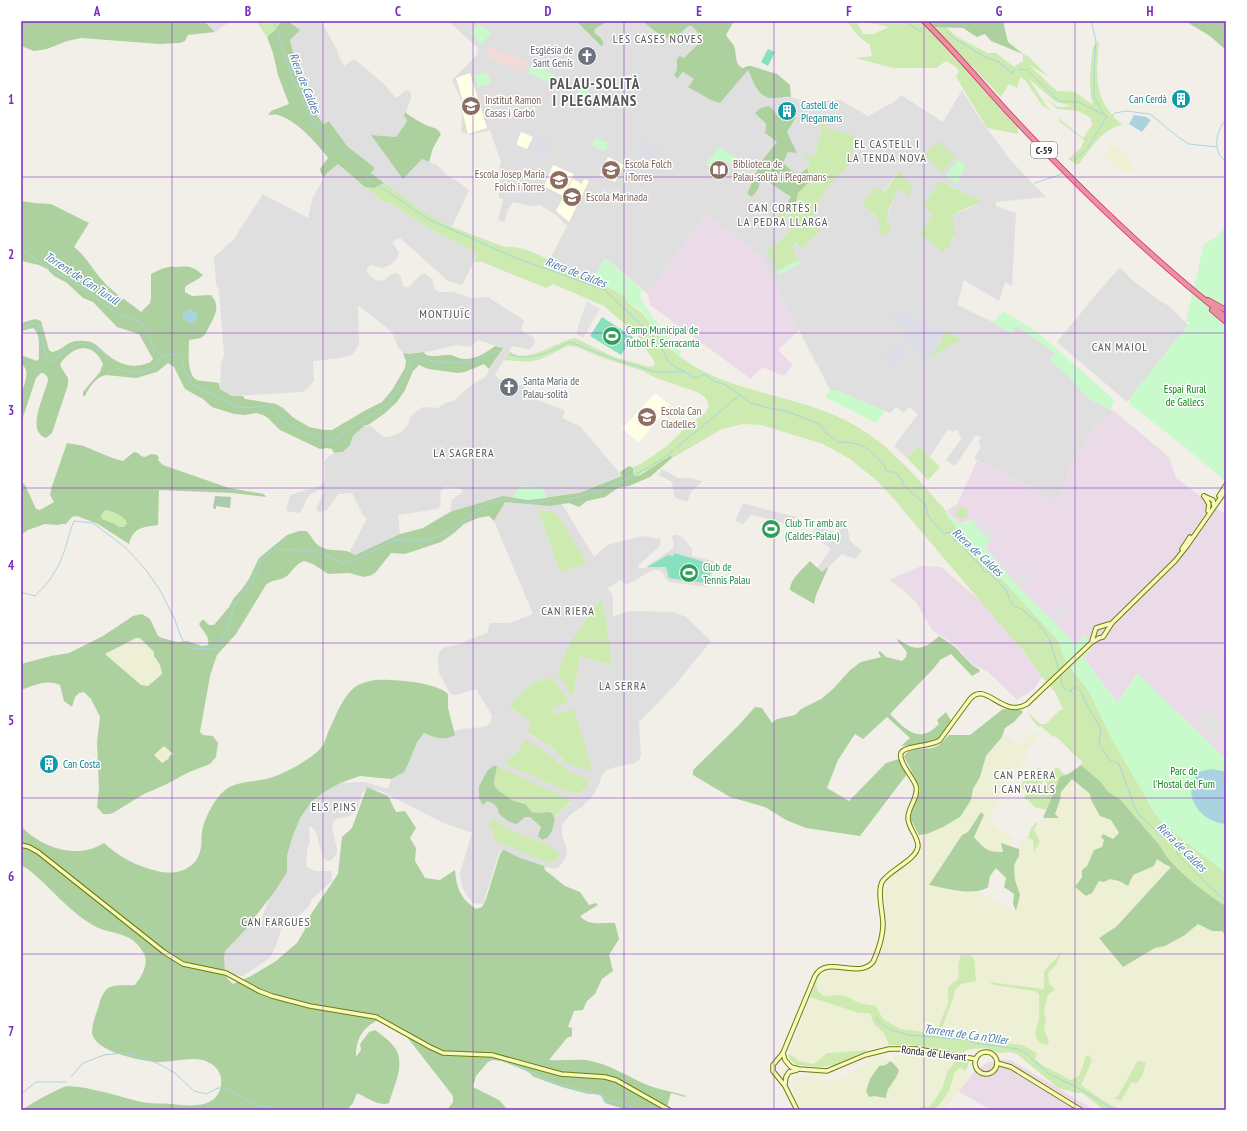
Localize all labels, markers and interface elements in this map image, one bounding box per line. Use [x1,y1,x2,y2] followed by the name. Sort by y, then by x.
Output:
[93,3,101,20] text: A
[245,3,251,20] text: B
[395,3,401,20] text: C
[545,3,552,20] text: D
[696,3,702,20] text: E
[846,3,852,20] text: F
[996,3,1003,20] text: G
[1147,3,1154,20] text: H
[613,31,703,46] district label: LES CASES NOVES
[531,43,573,70] place label: Església de Sant Genís
[576,45,598,67] church icon: Església de Sant Genís
[286,51,325,117] water label: Riera de Caldes
[550,74,640,110] district label: PALAU-SOLITÀ I PLEGAMANS
[1170,88,1192,110] building icon: Can Cerdà
[8,91,14,108] text: 1
[1129,92,1167,106] place label: Can Cerdà
[485,93,541,120] place label: Institut Ramon Casas i Carbó
[460,95,482,117] school or university icon: Institut Ramon Casas i Carbó
[801,98,843,125] place label: Castell de Plegamans
[776,100,798,122] building icon: Castell de Plegamans
[847,136,927,165] district label: EL CASTELL I LA TENDA NOVA
[1031,142,1057,158] road number: C-59
[625,157,672,184] place label: Escola Folch i Torres
[733,157,826,184] place label: Biblioteca de Palau-solità i Plegamans
[600,159,622,181] school or university icon: Escola Folch i Torres
[708,159,730,181] library icon: Biblioteca de Palau-solità i Plegamans
[475,167,545,194] place label: Escola Josep Maria Folch i Torres
[548,169,570,191] school or university icon: Escola Josep Maria Folch i Torres
[561,186,583,208] school or university icon: Escola Marinada
[586,190,647,204] place label: Escola Marinada
[738,200,828,229] district label: CAN CORTÈS I LA PEDRA LLARGA
[8,246,14,263] text: 2
[42,248,123,308] water label: Torrent de Can Turull
[544,254,610,291] water label: Riera de Caldes
[419,306,471,321] district label: MONTJUÏC
[626,323,699,350] place label: Camp Municipal de futbol F. Serracanta
[601,325,623,347] sports icon: Camp Municipal de futbol F. Serracanta
[1092,339,1148,354] district label: CAN MAIOL
[523,374,580,401] place label: Santa Maria de Palau-solità
[498,376,520,398] church icon: Santa Maria de Palau-solità
[1164,382,1207,409] park label: Espai Rural de Gallecs
[8,402,14,419] text: 3
[661,404,702,431] place label: Escola Can Cladelles
[636,406,658,428] school or university icon: Escola Can Cladelles
[433,445,495,460] district label: LA SAGRERA
[785,516,847,543] place label: Club Tir amb arc (Caldes-Palau)
[760,518,782,540] sports icon: Club Tir amb arc (Caldes-Palau)
[950,525,1008,581] water label: Riera de Caldes
[8,557,15,574] text: 4
[703,560,750,587] place label: Club de Tennis Palau
[678,562,700,584] sports icon: Club de Tennis Palau
[541,603,595,618] district label: CAN RIERA
[599,678,647,693] district label: LA SERRA
[8,712,14,729] text: 5
[38,753,60,775] building icon: Can Costa
[63,757,100,771] place label: Can Costa
[1153,764,1215,791] park label: Parc de l'Hostal del Fum
[994,767,1056,796] district label: CAN PERERA I CAN VALLS
[311,799,357,814] district label: ELS PINS
[1154,819,1211,876] water label: Riera de Caldes
[8,868,14,885] text: 6
[241,914,311,929] district label: CAN FARGUES
[923,1021,1011,1048] water label: Torrent de Ca n'Oller
[8,1023,14,1040] text: 7
[901,1042,967,1064] street label: Ronda de Llevant

